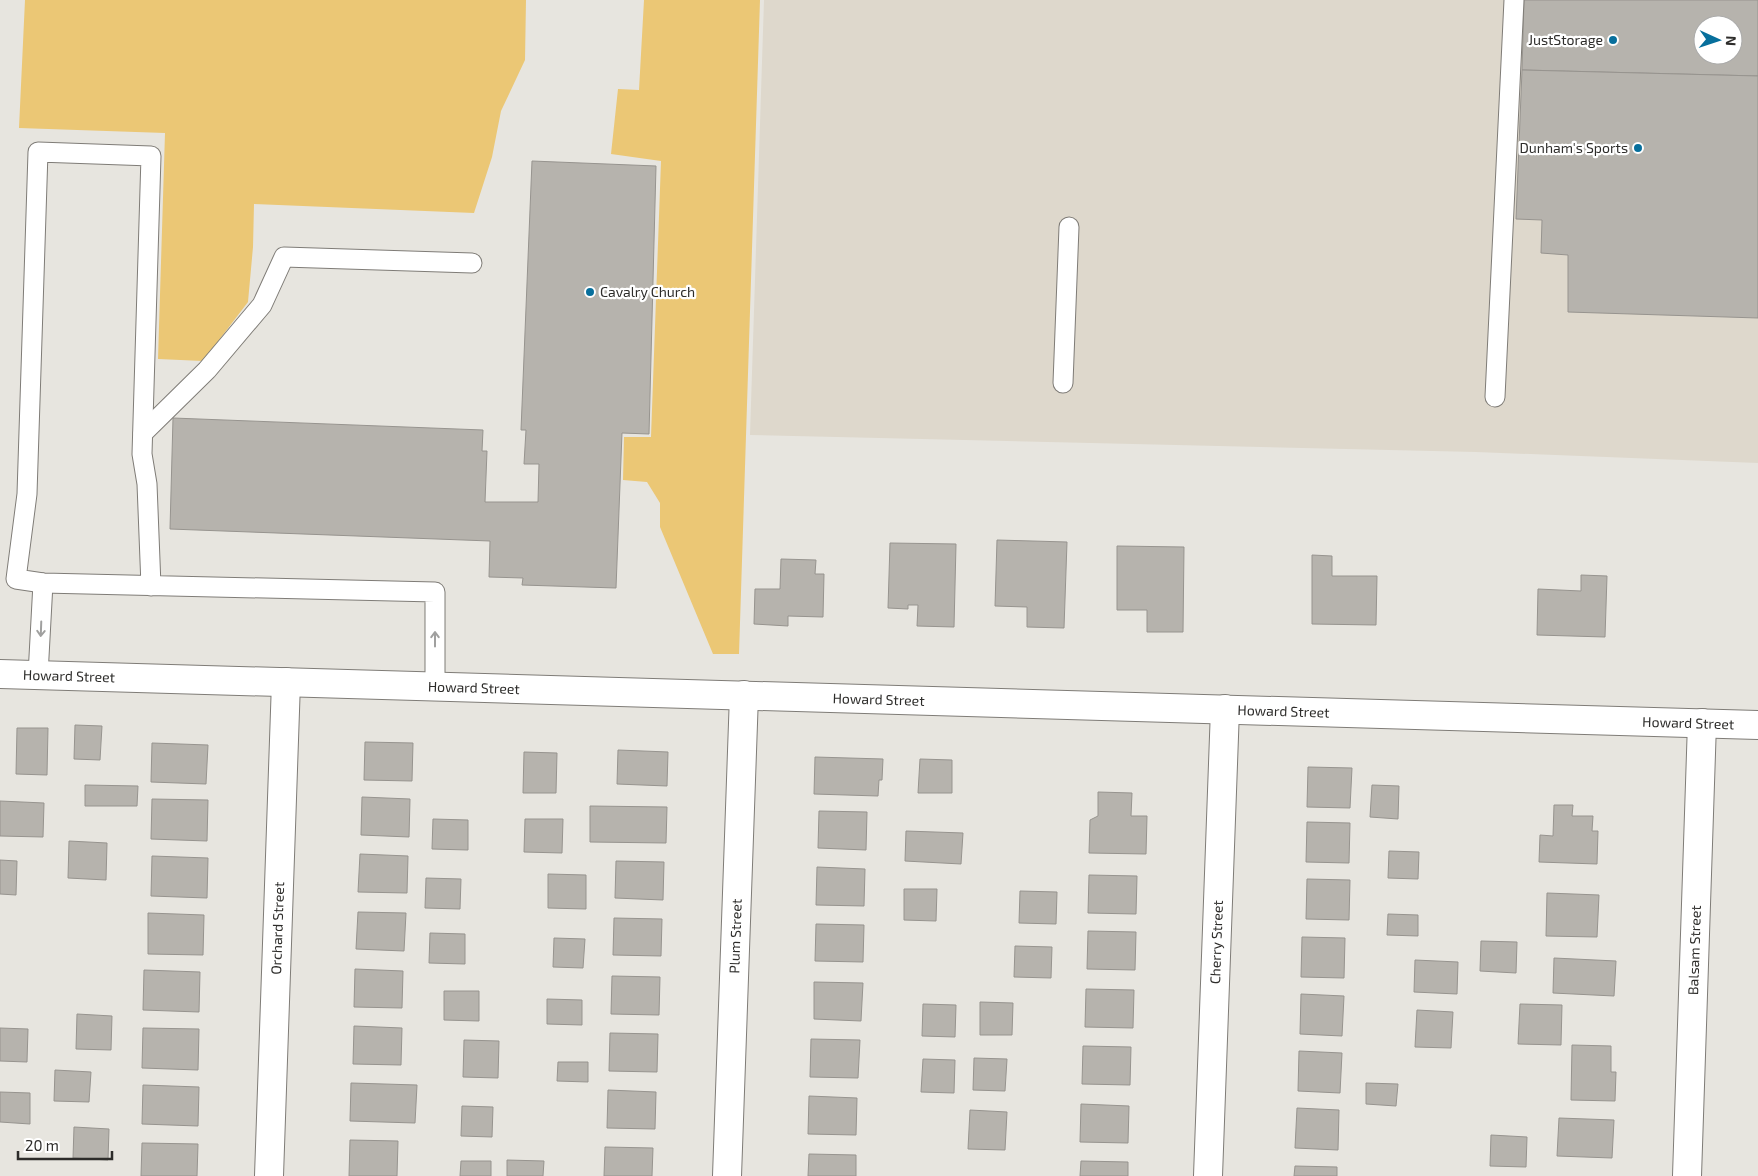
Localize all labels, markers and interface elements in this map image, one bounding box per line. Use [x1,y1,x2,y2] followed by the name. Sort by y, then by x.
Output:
[1693,15,1743,65] north arrow
[1528,31,1603,48] place label: JustStorage
[1607,34,1619,46] marker: JustStorage
[1723,35,1740,46] text: N
[1520,139,1628,156] place label: Dunham's Sports
[1632,142,1644,154] marker: Dunham's Sports
[600,283,695,300] place label: Cavalry Church
[584,286,596,298] marker: Cavalry Church
[37,621,46,637] one-way arrow
[430,631,440,648] one-way arrow
[23,666,115,685] street label: Howard Street
[428,677,520,697] street label: Howard Street
[832,689,925,709] street label: Howard Street
[1237,701,1330,721] street label: Howard Street
[1642,713,1735,732] street label: Howard Street
[267,881,287,975] street label: Orchard Street
[725,898,745,974] street label: Plum Street
[1206,900,1226,984] street label: Cherry Street
[1684,905,1704,995] street label: Balsam Street
[18,1128,111,1160] scale bar
[25,1136,59,1154] text: 20 m

